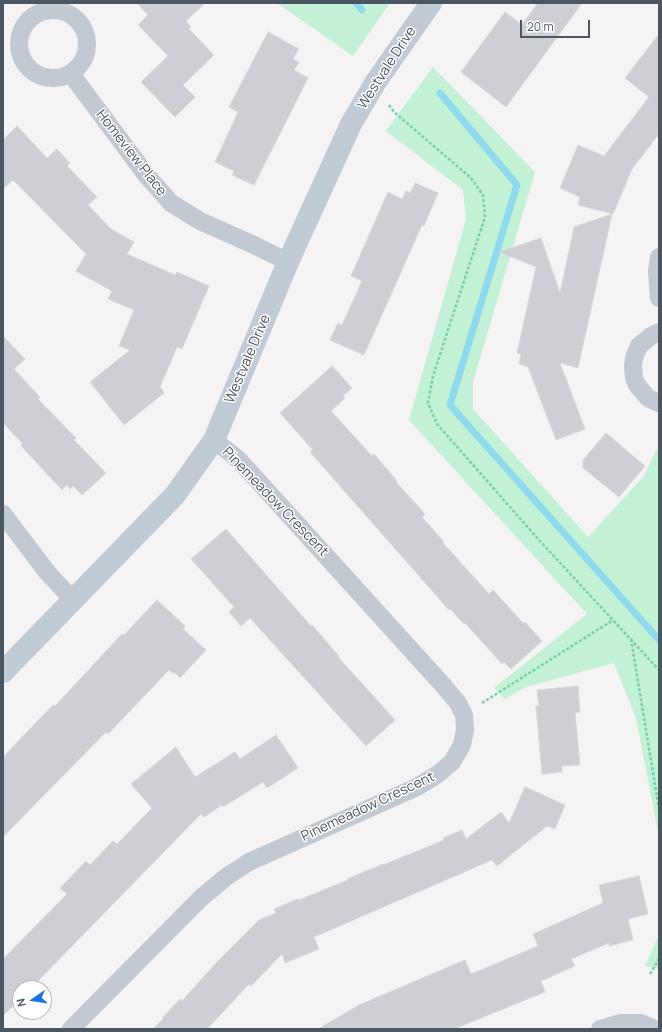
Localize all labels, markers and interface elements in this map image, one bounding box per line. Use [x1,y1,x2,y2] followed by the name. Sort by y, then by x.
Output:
[522,12,592,38] scale bar
[527,18,554,35] text: 20 m
[354,24,420,112] street label: Westvale Drive
[92,107,170,199] street label: Homeview Place
[222,312,274,406] street label: Westvale Drive
[218,444,332,560] street label: Pinemeadow Crescent
[299,769,437,845] street label: Pinemeadow Crescent
[12,980,52,1020] north arrow
[13,997,29,1008] text: N

